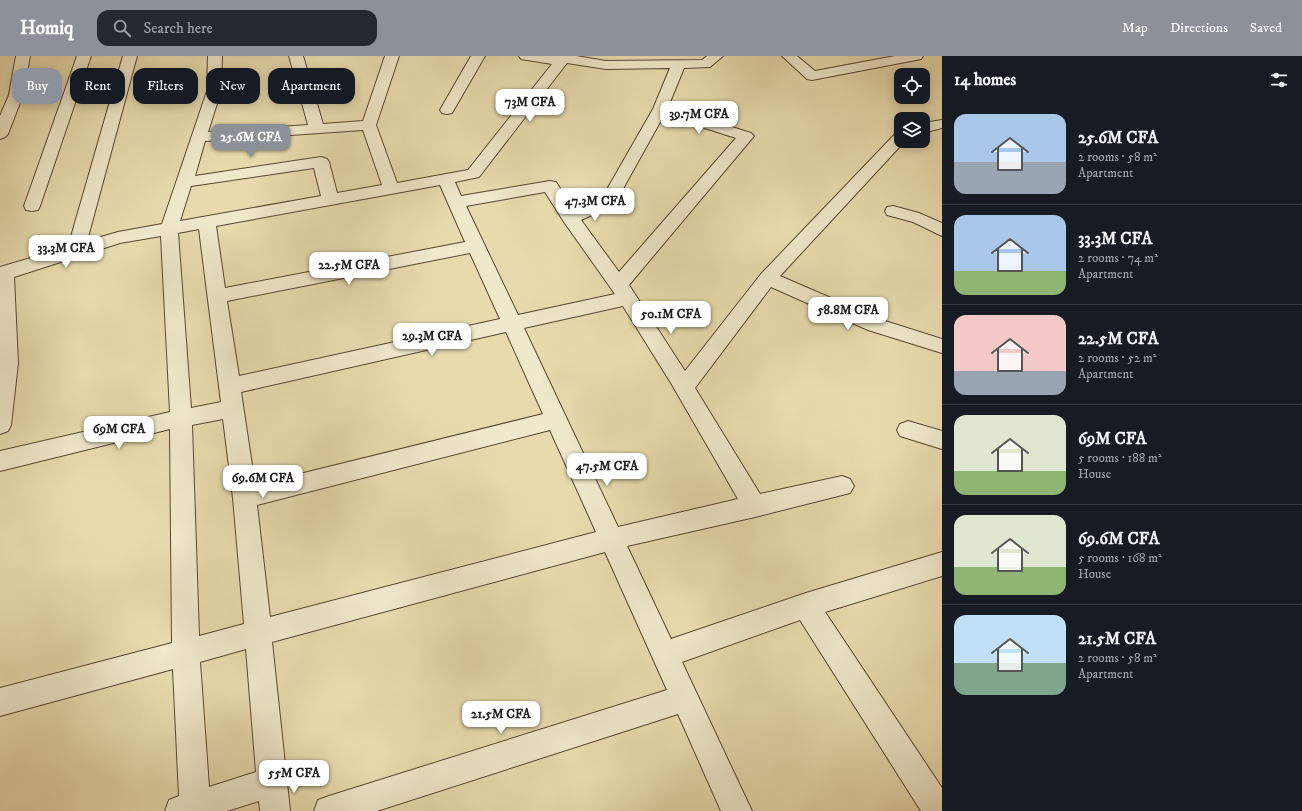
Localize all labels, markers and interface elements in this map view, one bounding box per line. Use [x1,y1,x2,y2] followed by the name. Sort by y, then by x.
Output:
[97,10,377,46] search box
[20,17,73,40] text: Homiq
[111,17,133,39] icon: search
[143,19,213,38] text: Search here
[1122,19,1148,37] text: Map
[1170,19,1228,37] text: Directions
[1250,19,1282,37] text: Saved
[12,68,62,104] chip: Buy
[70,68,125,104] chip: Rent
[133,68,198,104] chip: Filters
[206,68,260,104] chip: New
[268,68,355,104] chip: Apartment
[894,68,930,148] map controls
[894,68,930,104] button: locate
[954,69,1016,91] text: 14 homes
[1268,69,1290,91] icon: filters
[493,89,567,123] pin: 73M CFA
[505,94,555,110] text: 73M CFA
[653,101,745,135] pin: 39.7M CFA
[669,106,729,122] text: 39.7M CFA
[894,112,930,148] button: layers
[205,124,297,158] pin: 25.6M CFA
[1078,127,1158,149] text: 25.6M CFA
[220,129,282,145] text: 25.6M CFA
[986,130,1034,178] icon: home
[1078,149,1157,165] text: 2 rooms · 58 m²
[1078,165,1133,181] text: Apartment
[549,188,641,222] pin: 47.3M CFA
[565,193,625,209] text: 47.3M CFA
[1078,228,1152,250] text: 33.3M CFA
[986,231,1034,279] icon: home
[20,235,112,269] pin: 33.3M CFA
[38,240,94,256] text: 33.3M CFA
[1078,250,1158,266] text: 2 rooms · 74 m²
[303,252,395,286] pin: 22.5M CFA
[318,257,380,273] text: 22.5M CFA
[1078,266,1133,282] text: Apartment
[802,297,894,331] pin: 58.8M CFA
[625,301,717,335] pin: 50.1M CFA
[817,302,879,318] text: 58.8M CFA
[641,306,701,322] text: 50.1M CFA
[386,323,478,357] pin: 29.3M CFA
[402,328,462,344] text: 29.3M CFA
[1078,328,1159,350] text: 22.5M CFA
[986,331,1034,379] icon: home
[1078,350,1157,366] text: 2 rooms · 52 m²
[1078,366,1133,382] text: Apartment
[82,416,156,450] pin: 69M CFA
[93,421,145,437] text: 69M CFA
[1078,428,1147,450] text: 69M CFA
[986,431,1034,479] icon: home
[1078,450,1162,466] text: 5 rooms · 188 m²
[561,453,653,487] pin: 47.5M CFA
[576,458,638,474] text: 47.5M CFA
[217,465,309,499] pin: 69.6M CFA
[1078,466,1111,482] text: House
[232,470,294,486] text: 69.6M CFA
[1078,528,1159,550] text: 69.6M CFA
[986,531,1034,579] icon: home
[1078,550,1162,566] text: 5 rooms · 168 m²
[1078,566,1111,582] text: House
[1078,628,1156,650] text: 21.5M CFA
[986,631,1034,679] icon: home
[1078,650,1157,666] text: 2 rooms · 58 m²
[1078,666,1133,682] text: Apartment
[455,701,547,735] pin: 21.5M CFA
[471,706,531,722] text: 21.5M CFA
[257,760,331,794] pin: 55M CFA
[268,765,320,781] text: 55M CFA

